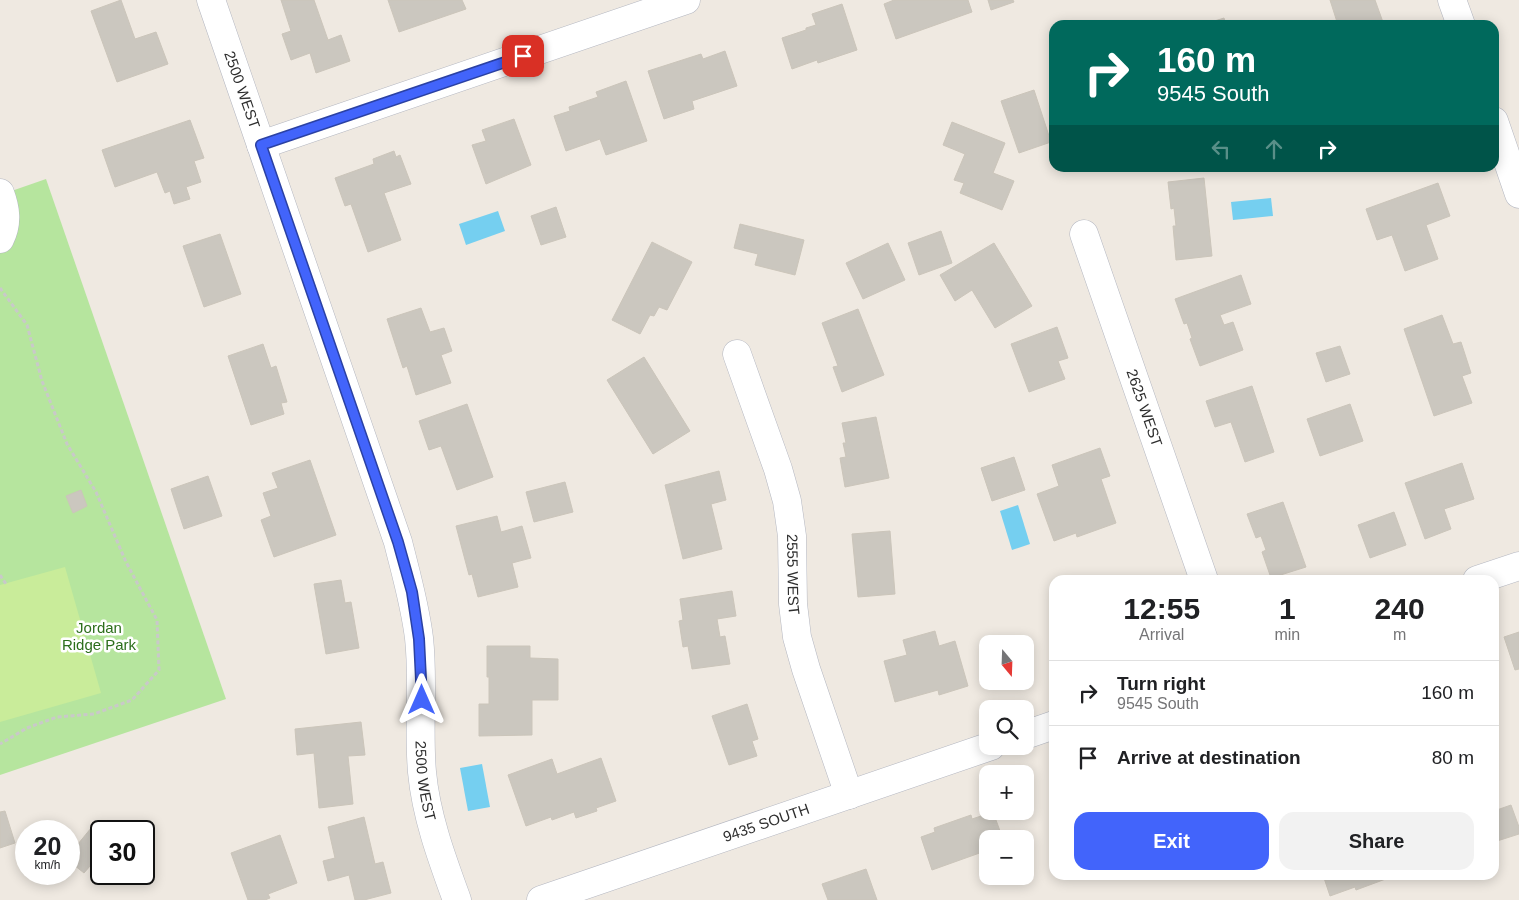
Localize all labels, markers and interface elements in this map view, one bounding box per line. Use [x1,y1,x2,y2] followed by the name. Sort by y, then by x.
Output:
[502,35,544,77] pin
[1074,40,1139,105] icon: right
[1157,40,1256,79] text: 160 m
[509,42,537,70] icon: arrive
[221,49,264,131] street label: 2500 WEST
[1157,81,1270,106] text: 9545 South
[1207,135,1235,163] icon: left
[1260,135,1288,163] icon: ahead
[1313,135,1341,163] icon: right
[1123,367,1166,449] street label: 2625 WEST
[784,534,803,616] street label: 2555 WEST
[1123,592,1200,625] text: 12:55
[1279,592,1296,625] text: 1
[1375,592,1425,625] text: 240
[62,619,137,653] park label: Jordan Ridge Park
[1139,626,1184,643] text: Arrival
[1274,626,1300,643] text: min
[1393,626,1406,643] text: m
[979,635,1034,690] north arrow
[979,635,1034,885] map controls
[395,673,447,725] position arrow
[1117,673,1205,694] text: Turn right
[1074,679,1102,707] icon: right
[1421,682,1474,703] text: 160 m
[1117,695,1199,712] text: 9545 South
[979,700,1034,755] button: search
[413,741,440,823] street label: 2500 WEST
[1074,744,1102,772] icon: arrive
[1117,747,1301,768] text: Arrive at destination
[1432,747,1474,768] text: 80 m
[979,765,1034,820] button: +
[721,800,811,845] street label: 9435 SOUTH
[1074,812,1269,870] button: Exit
[1279,812,1474,870] button: Share
[90,820,155,885] speed limit sign: 30
[979,830,1034,885] button: −
[34,832,61,860] text: 20
[34,858,61,872] text: km/h

